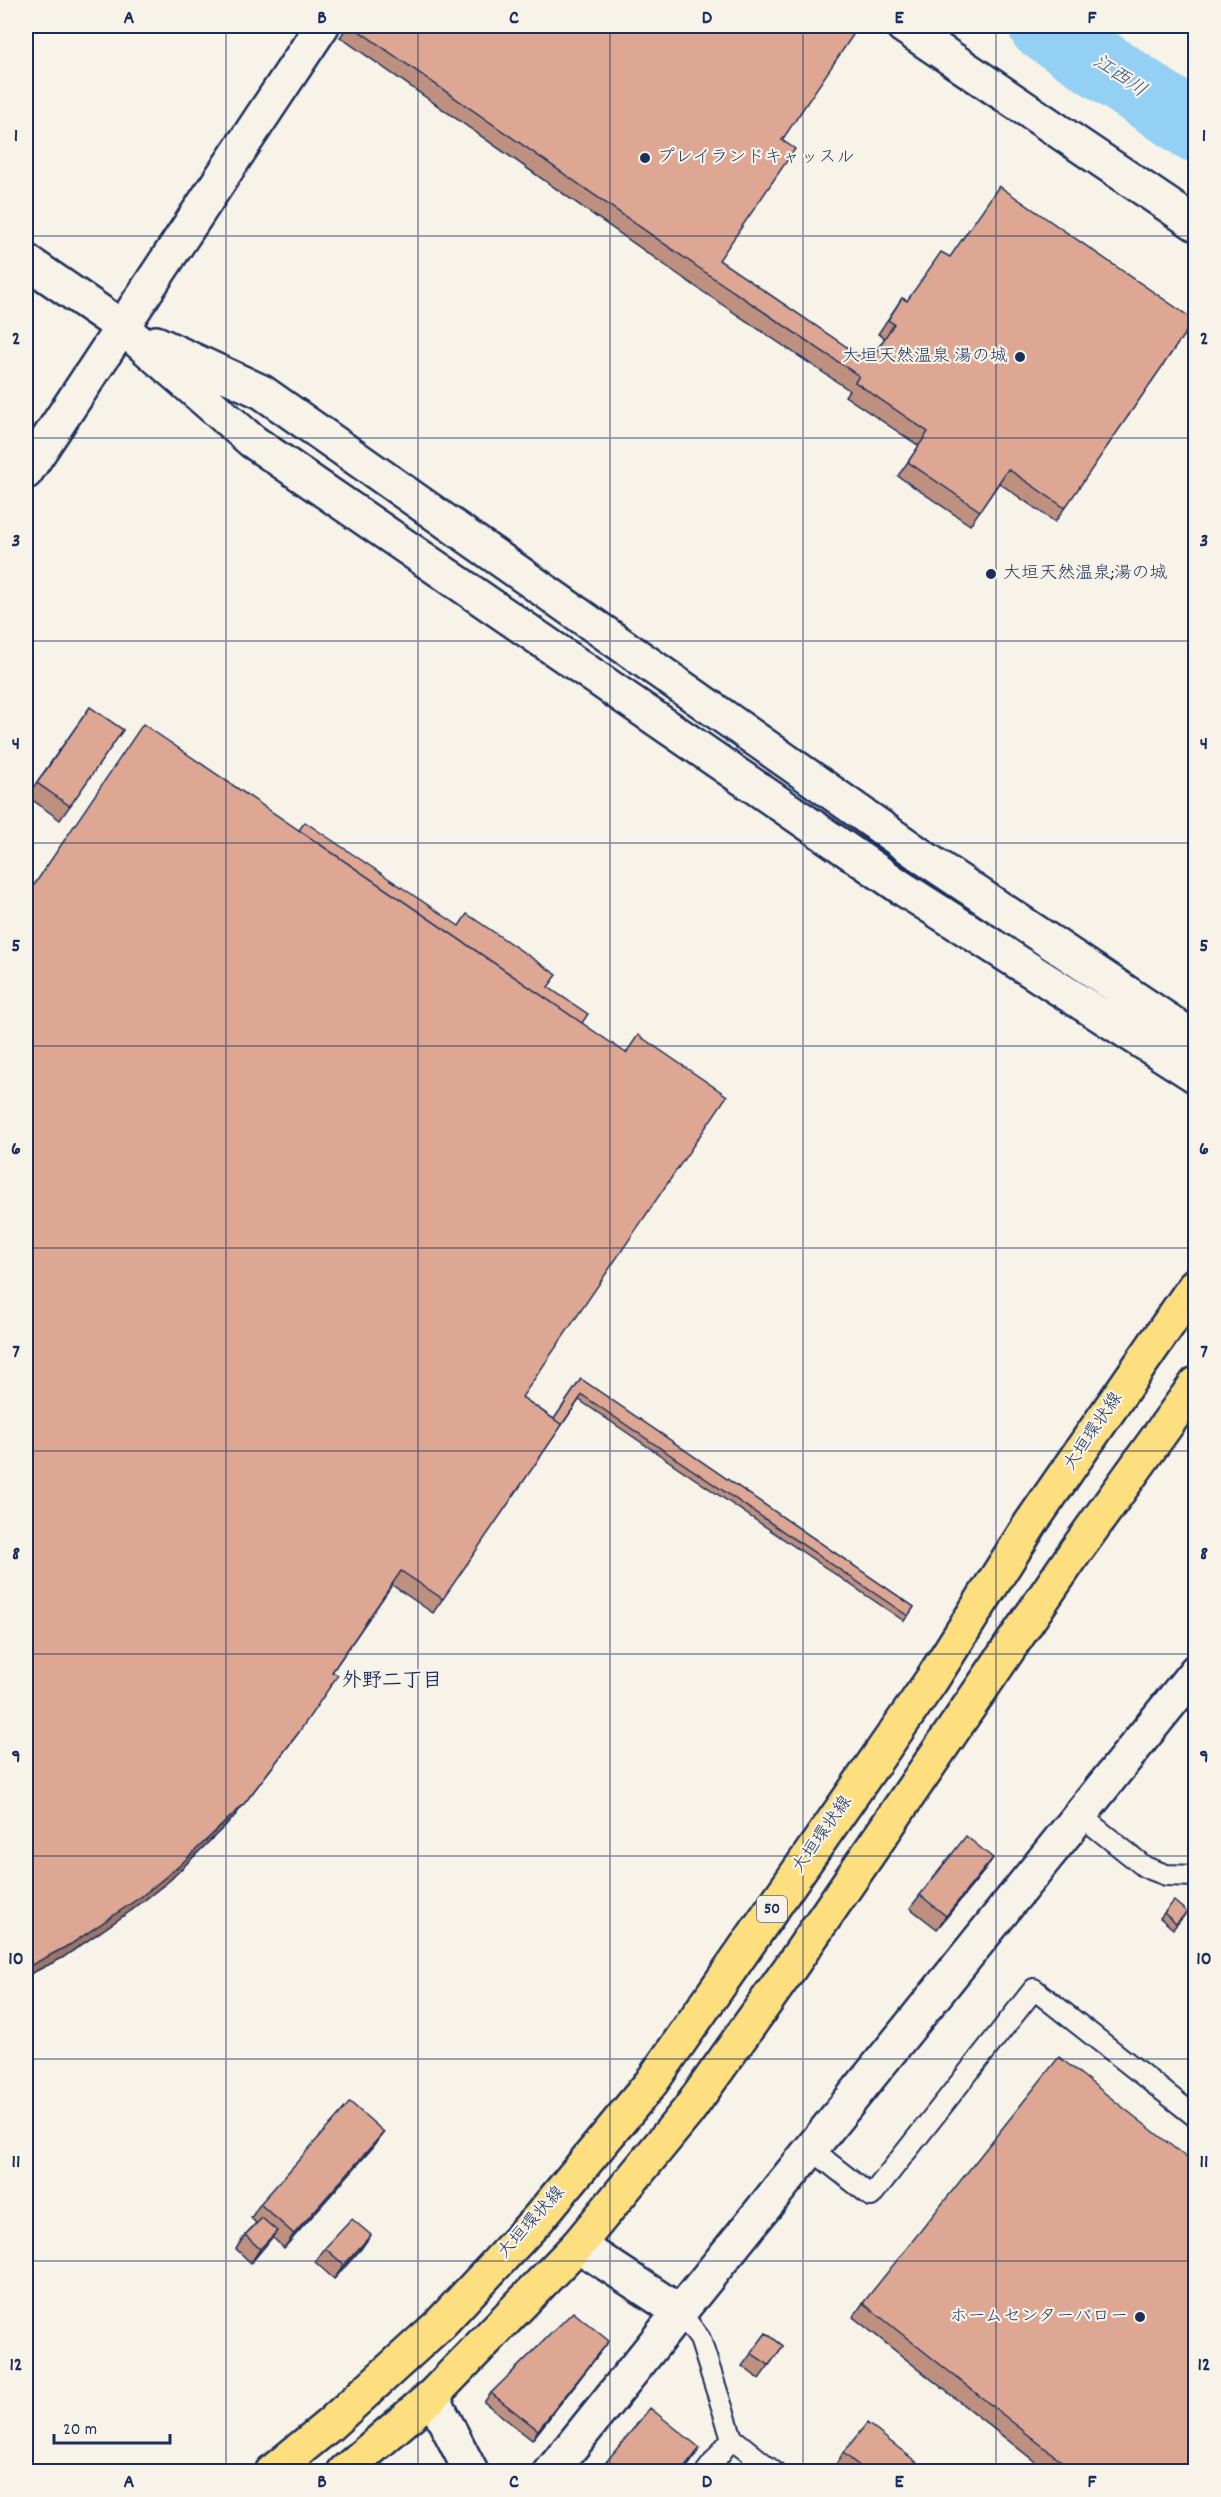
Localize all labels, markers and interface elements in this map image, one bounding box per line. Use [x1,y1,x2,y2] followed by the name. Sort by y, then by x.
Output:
[124,5,135,33] text: A
[317,5,327,33] text: B
[509,5,519,33] text: C
[702,5,713,33] text: D
[894,5,904,33] text: E
[1088,5,1098,33] text: F
[1086,49,1152,105] water label: 江西川
[14,123,18,151] text: 1
[1202,123,1206,151] text: 1
[657,146,854,171] place label: プレイランドキャッスル
[638,151,652,165] marker: プレイランドキャッスル
[12,326,20,354] text: 2
[1200,326,1208,354] text: 2
[842,345,1008,370] place label: 大垣天然温泉 湯の城
[1013,350,1027,364] marker: 大垣天然温泉 湯の城
[12,528,20,556] text: 3
[1200,528,1208,556] text: 3
[1003,562,1168,587] place label: 大垣天然温泉;湯の城
[984,567,998,581] marker: 大垣天然温泉;湯の城
[12,731,20,759] text: 4
[1200,731,1208,759] text: 4
[11,933,21,961] text: 5
[1199,933,1209,961] text: 5
[11,1136,21,1164] text: 6
[1199,1136,1209,1164] text: 6
[12,1339,20,1367] text: 7
[1200,1339,1208,1367] text: 7
[1058,1388,1130,1476] street label: 大垣環状線
[12,1541,20,1569] text: 8
[1200,1541,1208,1569] text: 8
[342,1668,442,1696] district label: 外野二丁目
[11,1744,21,1772] text: 9
[1199,1744,1209,1772] text: 9
[787,1791,859,1879] street label: 大垣環状線
[757,1896,787,1922] road number: 50
[8,1946,24,1974] text: 10
[1196,1946,1212,1974] text: 10
[12,2149,20,2177] text: 11
[1200,2149,1208,2177] text: 11
[493,2181,571,2265] street label: 大垣環状線
[949,2305,1128,2330] place label: ホームセンターバロー
[1133,2310,1147,2324] marker: ホームセンターバロー
[9,2352,23,2380] text: 12
[1197,2352,1211,2380] text: 12
[54,2407,170,2445] scale bar
[63,2418,97,2443] text: 20 m
[124,2469,135,2497] text: A
[317,2469,327,2497] text: B
[509,2469,519,2497] text: C
[702,2469,713,2497] text: D
[894,2469,904,2497] text: E
[1088,2469,1098,2497] text: F

